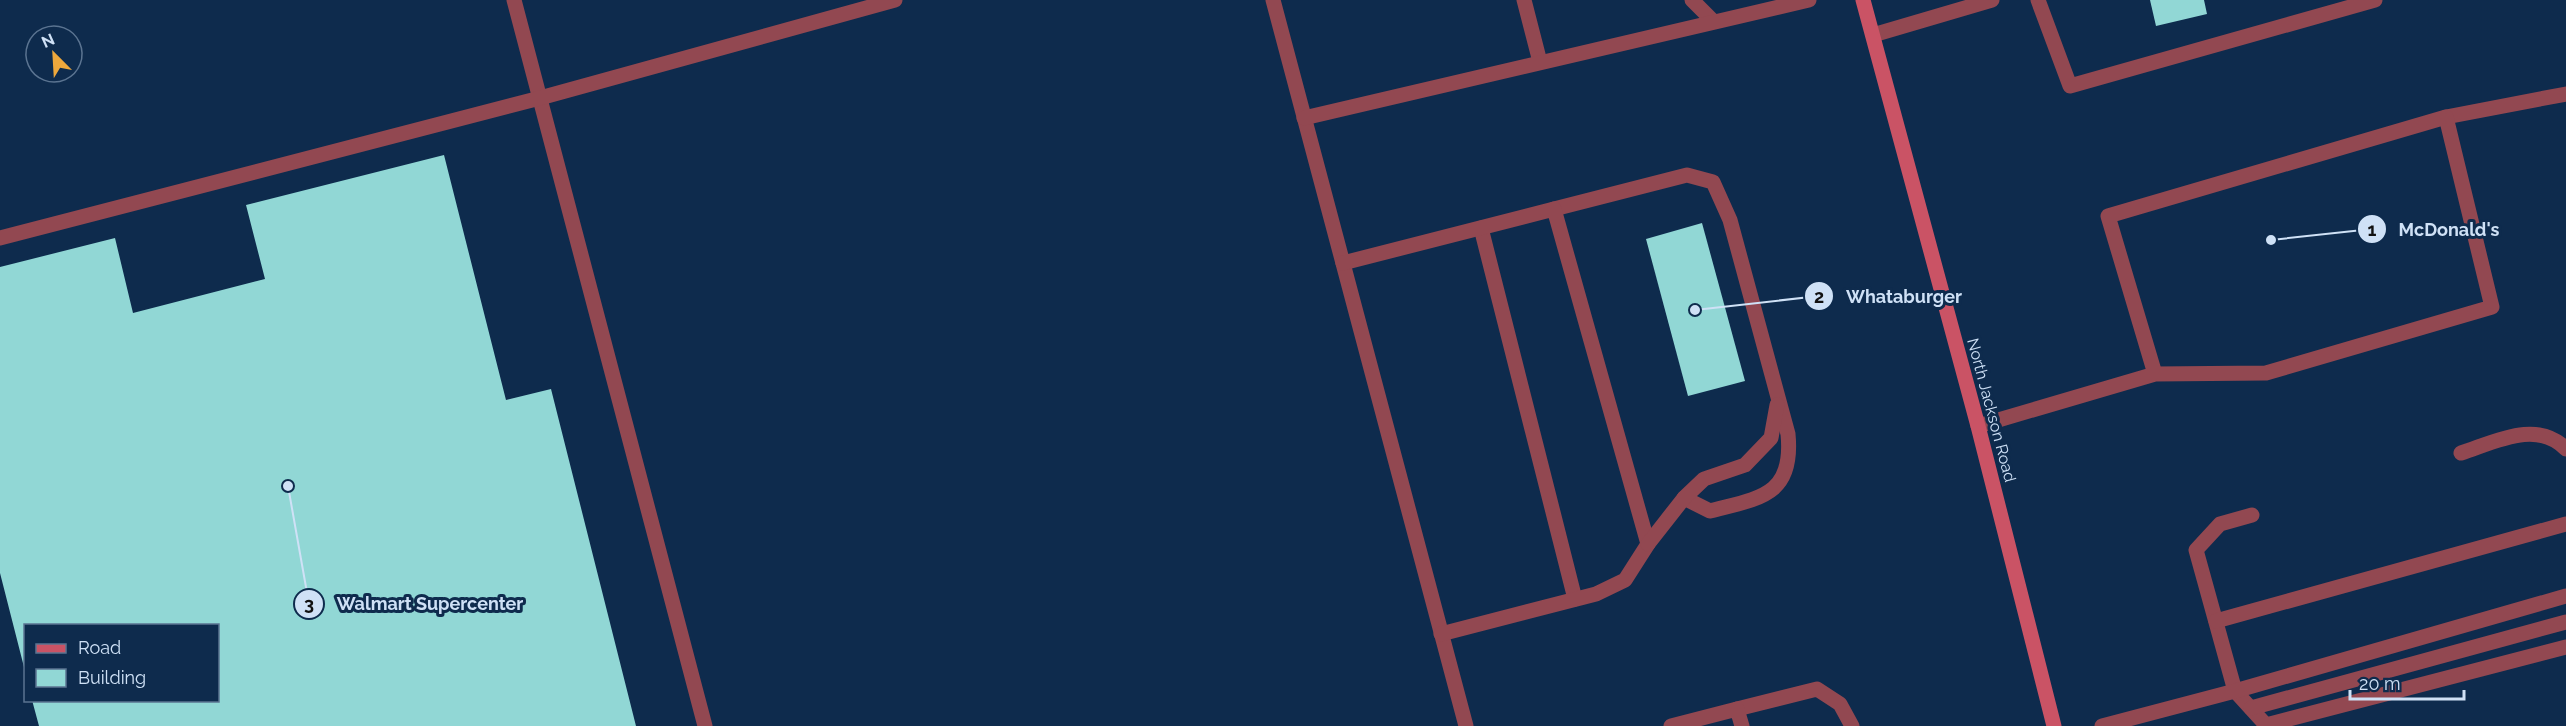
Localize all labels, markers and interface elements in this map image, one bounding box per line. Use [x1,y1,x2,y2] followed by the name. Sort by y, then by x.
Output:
[24,24,84,84] north arrow
[39,30,58,52] text: N
[2357,211,2511,247] callout: McDonald's
[2368,219,2377,240] text: 1
[2399,219,2500,240] text: McDonald's
[1804,278,1974,314] callout: Whataburger
[1814,286,1824,307] text: 2
[1846,286,1962,307] text: Whataburger
[1963,336,2020,484] street label: North Jackson Road
[294,586,535,622] callout: Walmart Supercenter
[304,593,314,614] text: 3
[337,593,523,614] text: Walmart Supercenter
[24,624,219,702] legend
[78,637,121,658] text: Road
[2350,663,2464,701] scale bar
[78,667,146,688] text: Building
[2359,673,2401,694] text: 20 m

